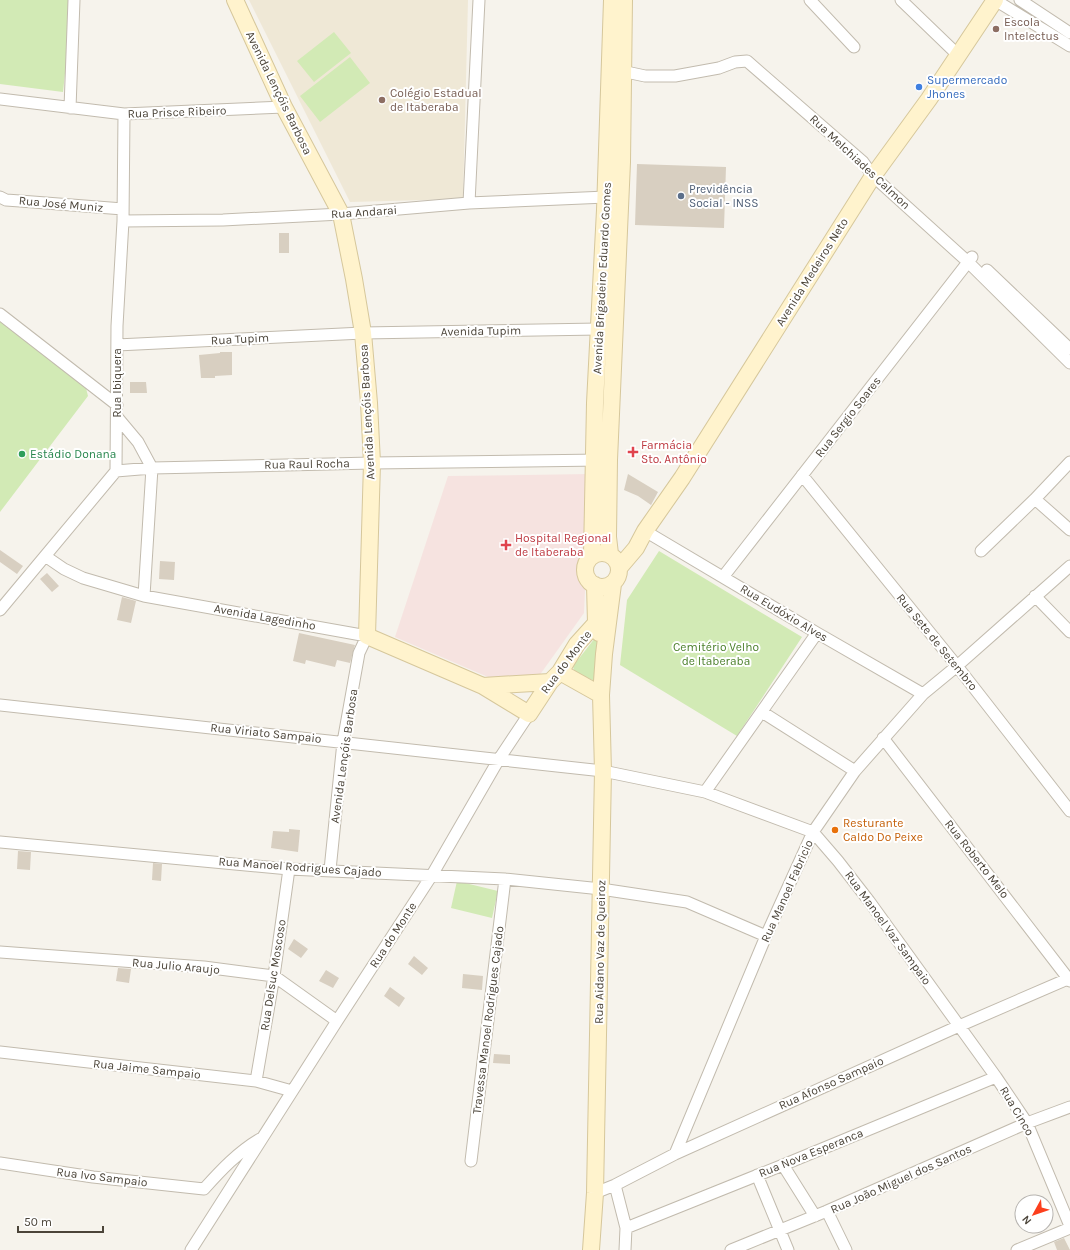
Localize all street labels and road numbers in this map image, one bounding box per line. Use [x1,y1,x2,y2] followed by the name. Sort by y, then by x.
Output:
[243,29,315,157] street label: Avenida Lençóis Barbosa
[127,103,227,121] street label: Rua Prisce Ribeiro
[807,112,913,212] street label: Rua Melchiades Calmon
[590,182,614,374] street label: Avenida Brigadeiro Eduardo Gomes
[18,193,104,215] street label: Rua José Muniz
[330,203,398,221] street label: Rua Andarai
[773,215,851,329] street label: Avenida Medeiros Neto
[441,323,521,339] street label: Avenida Tupim
[211,330,269,348] street label: Rua Tupim
[356,344,378,480] street label: Avenida Lençóis Barbosa
[110,348,124,418] street label: Rua Ibiquera
[812,374,884,460] street label: Rua Sergio Soares
[264,456,350,472] street label: Rua Raul Rocha
[738,581,830,645] street label: Rua Eudóxio Alves
[894,591,980,693] street label: Rua Sete de Setembro
[213,601,317,633] street label: Avenida Lagedinho
[538,628,594,696] street label: Rua do Monte
[328,688,360,824] street label: Avenida Lençóis Barbosa
[210,720,322,746] street label: Rua Viriato Sampaio
[942,817,1012,901] street label: Rua Roberto Melo
[758,837,816,945] street label: Rua Manoel Fabricio
[218,854,382,880] street label: Rua Manoel Rodrigues Cajado
[842,868,934,988] street label: Rua Manoel Vaz Sampaio
[592,880,608,1024] street label: Rua Aidano Vaz de Queiroz
[367,900,419,970] street label: Rua do Monte
[257,918,289,1032] street label: Rua Delsuc Moscoso
[470,925,506,1115] street label: Travessa Manoel Rodrigues Cajado
[132,955,220,977] street label: Rua Julio Araujo
[776,1054,886,1112] street label: Rua Afonso Sampaio
[92,1056,202,1082] street label: Rua Jaime Sampaio
[997,1084,1037,1138] street label: Rua Cinco
[757,1126,865,1180] street label: Rua Nova Esperanca
[828,1141,974,1217] street label: Rua João Miguel dos Santos
[56,1164,148,1190] street label: Rua Ivo Sampaio

